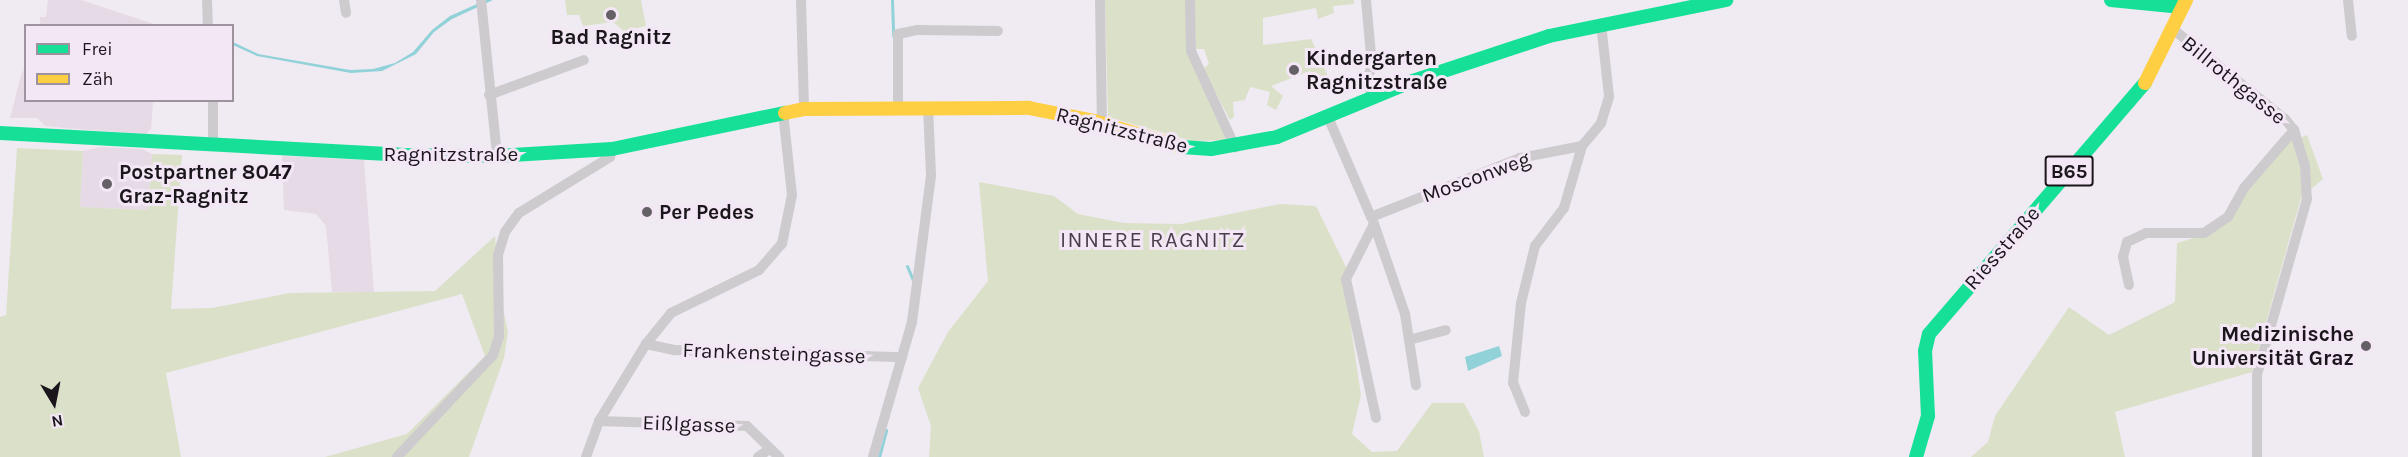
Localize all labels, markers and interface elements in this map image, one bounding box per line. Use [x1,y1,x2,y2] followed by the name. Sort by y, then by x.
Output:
[604,8,618,22] marker: Bad Ragnitz
[24,24,234,102] legend
[551,24,671,50] place label: Bad Ragnitz
[2177,30,2291,130] street label: Billrothgasse
[82,38,113,60] text: Frei
[1306,45,1447,95] place label: Kindergarten Ragnitzstraße
[1287,63,1301,77] marker: Kindergarten Ragnitzstraße
[82,68,113,90] text: Zäh
[1054,101,1190,159] street label: Ragnitzstraße
[384,141,518,167] street label: Ragnitzstraße
[1419,146,1533,208] street label: Mosconweg
[2044,154,2094,188] road number: B65
[119,159,292,209] place label: Postpartner 8047 Graz-Ragnitz
[100,177,114,191] marker: Postpartner 8047 Graz-Ragnitz
[659,199,754,225] place label: Per Pedes
[1959,201,2045,295] street label: Riesstraße
[640,205,654,219] marker: Per Pedes
[1060,228,1246,254] district label: INNERE RAGNITZ
[2192,321,2354,371] place label: Medizinische Universität Graz
[682,337,866,369] street label: Frankensteingasse
[2359,339,2373,353] marker: Medizinische Universität Graz
[24,373,84,433] north arrow
[642,410,736,438] street label: Eißlgasse
[50,411,65,432] text: N

